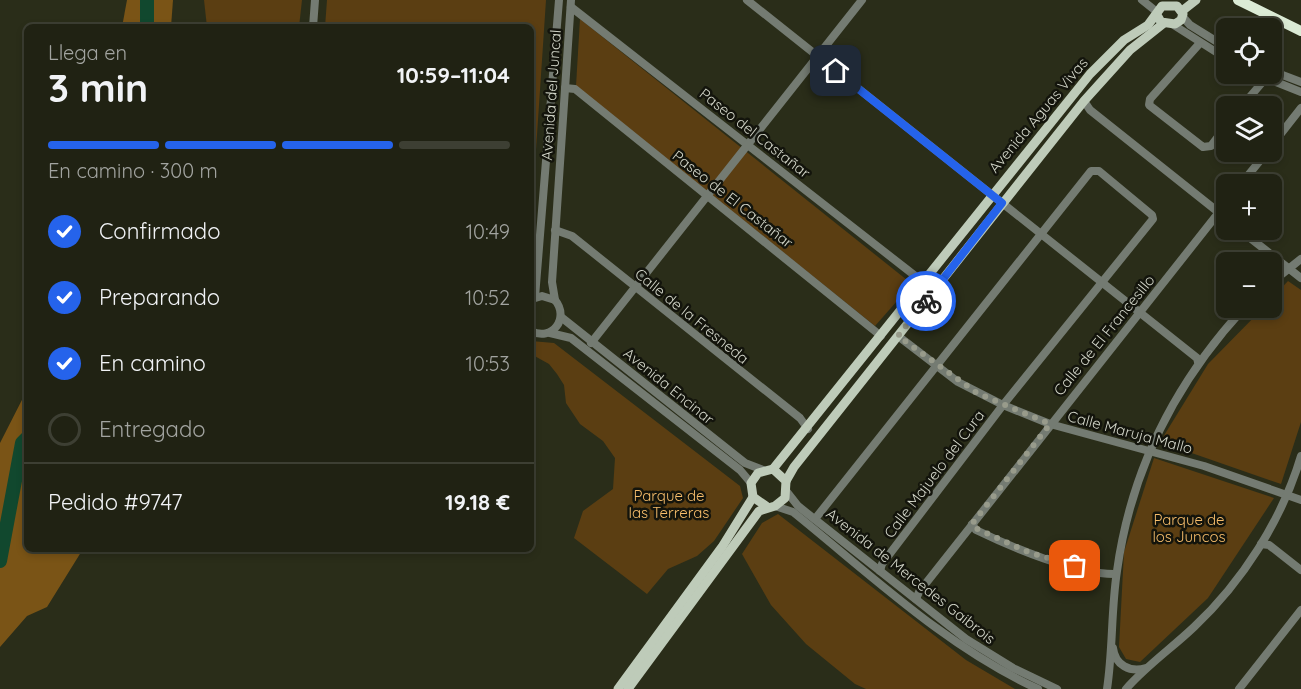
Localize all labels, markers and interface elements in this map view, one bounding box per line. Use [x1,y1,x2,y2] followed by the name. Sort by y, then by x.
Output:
[1216,18,1282,318] map controls
[1216,18,1282,84] button: locate
[537,29,565,161] street label: Avenida del Juncal
[48,40,127,65] text: Llega en
[810,45,861,96] pin
[984,53,1092,177] street label: Avenida Aguas Vivas
[819,54,852,87] icon: home
[397,61,510,89] text: 10:59–11:04
[48,63,148,112] text: 3 min
[696,84,814,182] street label: Paseo del Castañar
[1216,96,1282,162] button: layers
[669,146,797,252] street label: Paseo de El Castañar
[48,158,218,183] text: En camino · 300 m
[1216,174,1282,240] button: +
[48,215,81,248] icon: check
[99,217,220,245] text: Confirmado
[466,219,510,244] text: 10:49
[1216,252,1282,318] button: −
[631,264,753,368] street label: Calle de la Fresneda
[896,271,956,331] courier
[1049,271,1159,399] street label: Calle de El Francesillo
[48,281,81,314] icon: check
[99,283,220,311] text: Preparando
[465,285,510,310] text: 10:52
[910,285,943,318] icon: bike
[620,344,718,429] street label: Avenida Encinar
[48,347,81,380] icon: check
[99,349,206,377] text: En camino
[466,351,510,376] text: 10:53
[880,406,988,542] street label: Calle Majuelo del Cura
[1065,406,1195,458] street label: Calle Maruja Mallo
[99,415,206,443] text: Entregado
[629,486,709,522] park label: Parque de las Terreras
[48,488,183,516] text: Pedido #9747
[445,488,510,516] text: 19.18 €
[823,504,999,648] street label: Avenida de Mercedes Gaibrois
[1152,510,1226,546] park label: Parque de los Juncos
[1049,540,1100,591] pin
[1058,549,1091,582] icon: bag

